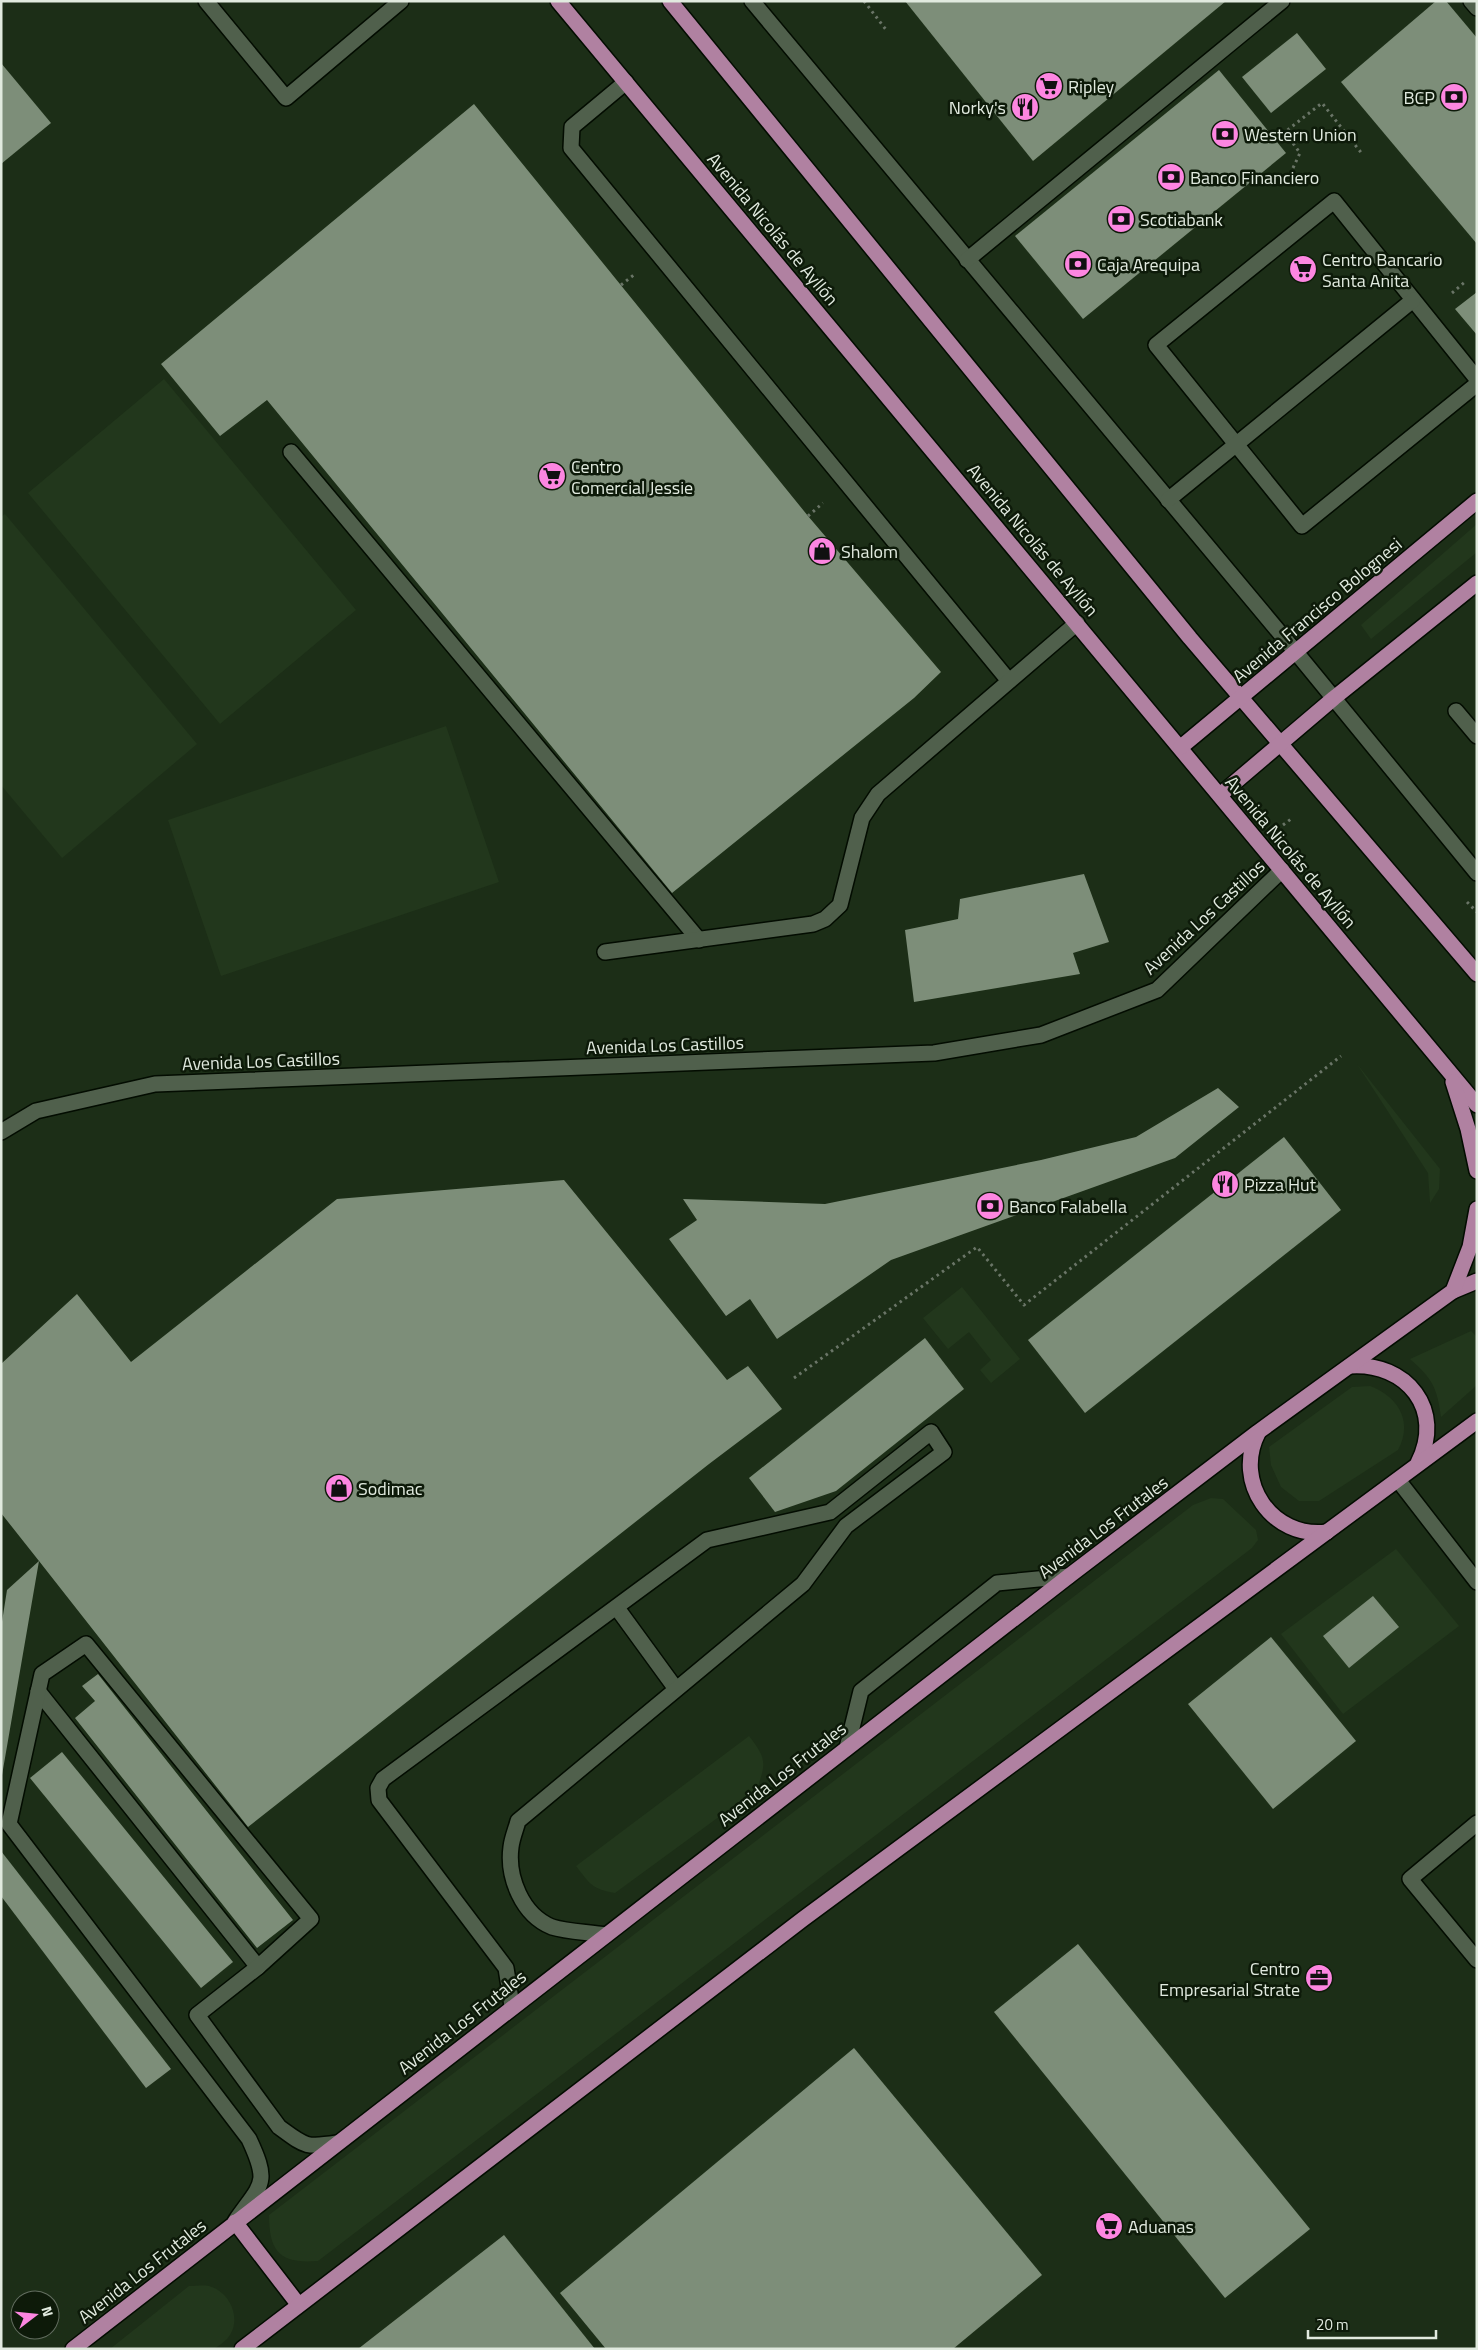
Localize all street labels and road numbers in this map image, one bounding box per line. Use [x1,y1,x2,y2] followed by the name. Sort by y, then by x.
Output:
[701,147,845,311] street label: Avenida Nicolás de Ayllón
[961,458,1105,622] street label: Avenida Nicolás de Ayllón
[1226,531,1408,689] street label: Avenida Francisco Bolognesi
[1219,770,1363,934] street label: Avenida Nicolás de Ayllón
[1137,853,1271,981] street label: Avenida Los Castillos
[586,1029,744,1061] street label: Avenida Los Castillos
[182,1045,340,1077] street label: Avenida Los Castillos
[1032,1469,1174,1585] street label: Avenida Los Frutales
[712,1715,852,1833] street label: Avenida Los Frutales
[392,1963,532,2081] street label: Avenida Los Frutales
[72,2212,212,2330] street label: Avenida Los Frutales

